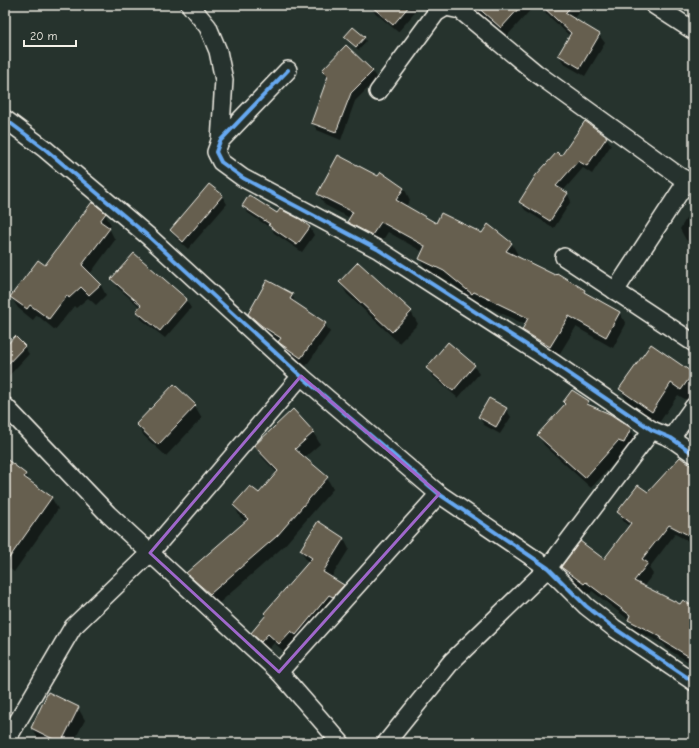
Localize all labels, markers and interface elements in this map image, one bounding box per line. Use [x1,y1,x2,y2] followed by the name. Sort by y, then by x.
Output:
[24,22,76,48] scale bar
[30,29,58,43] text: 20 m

